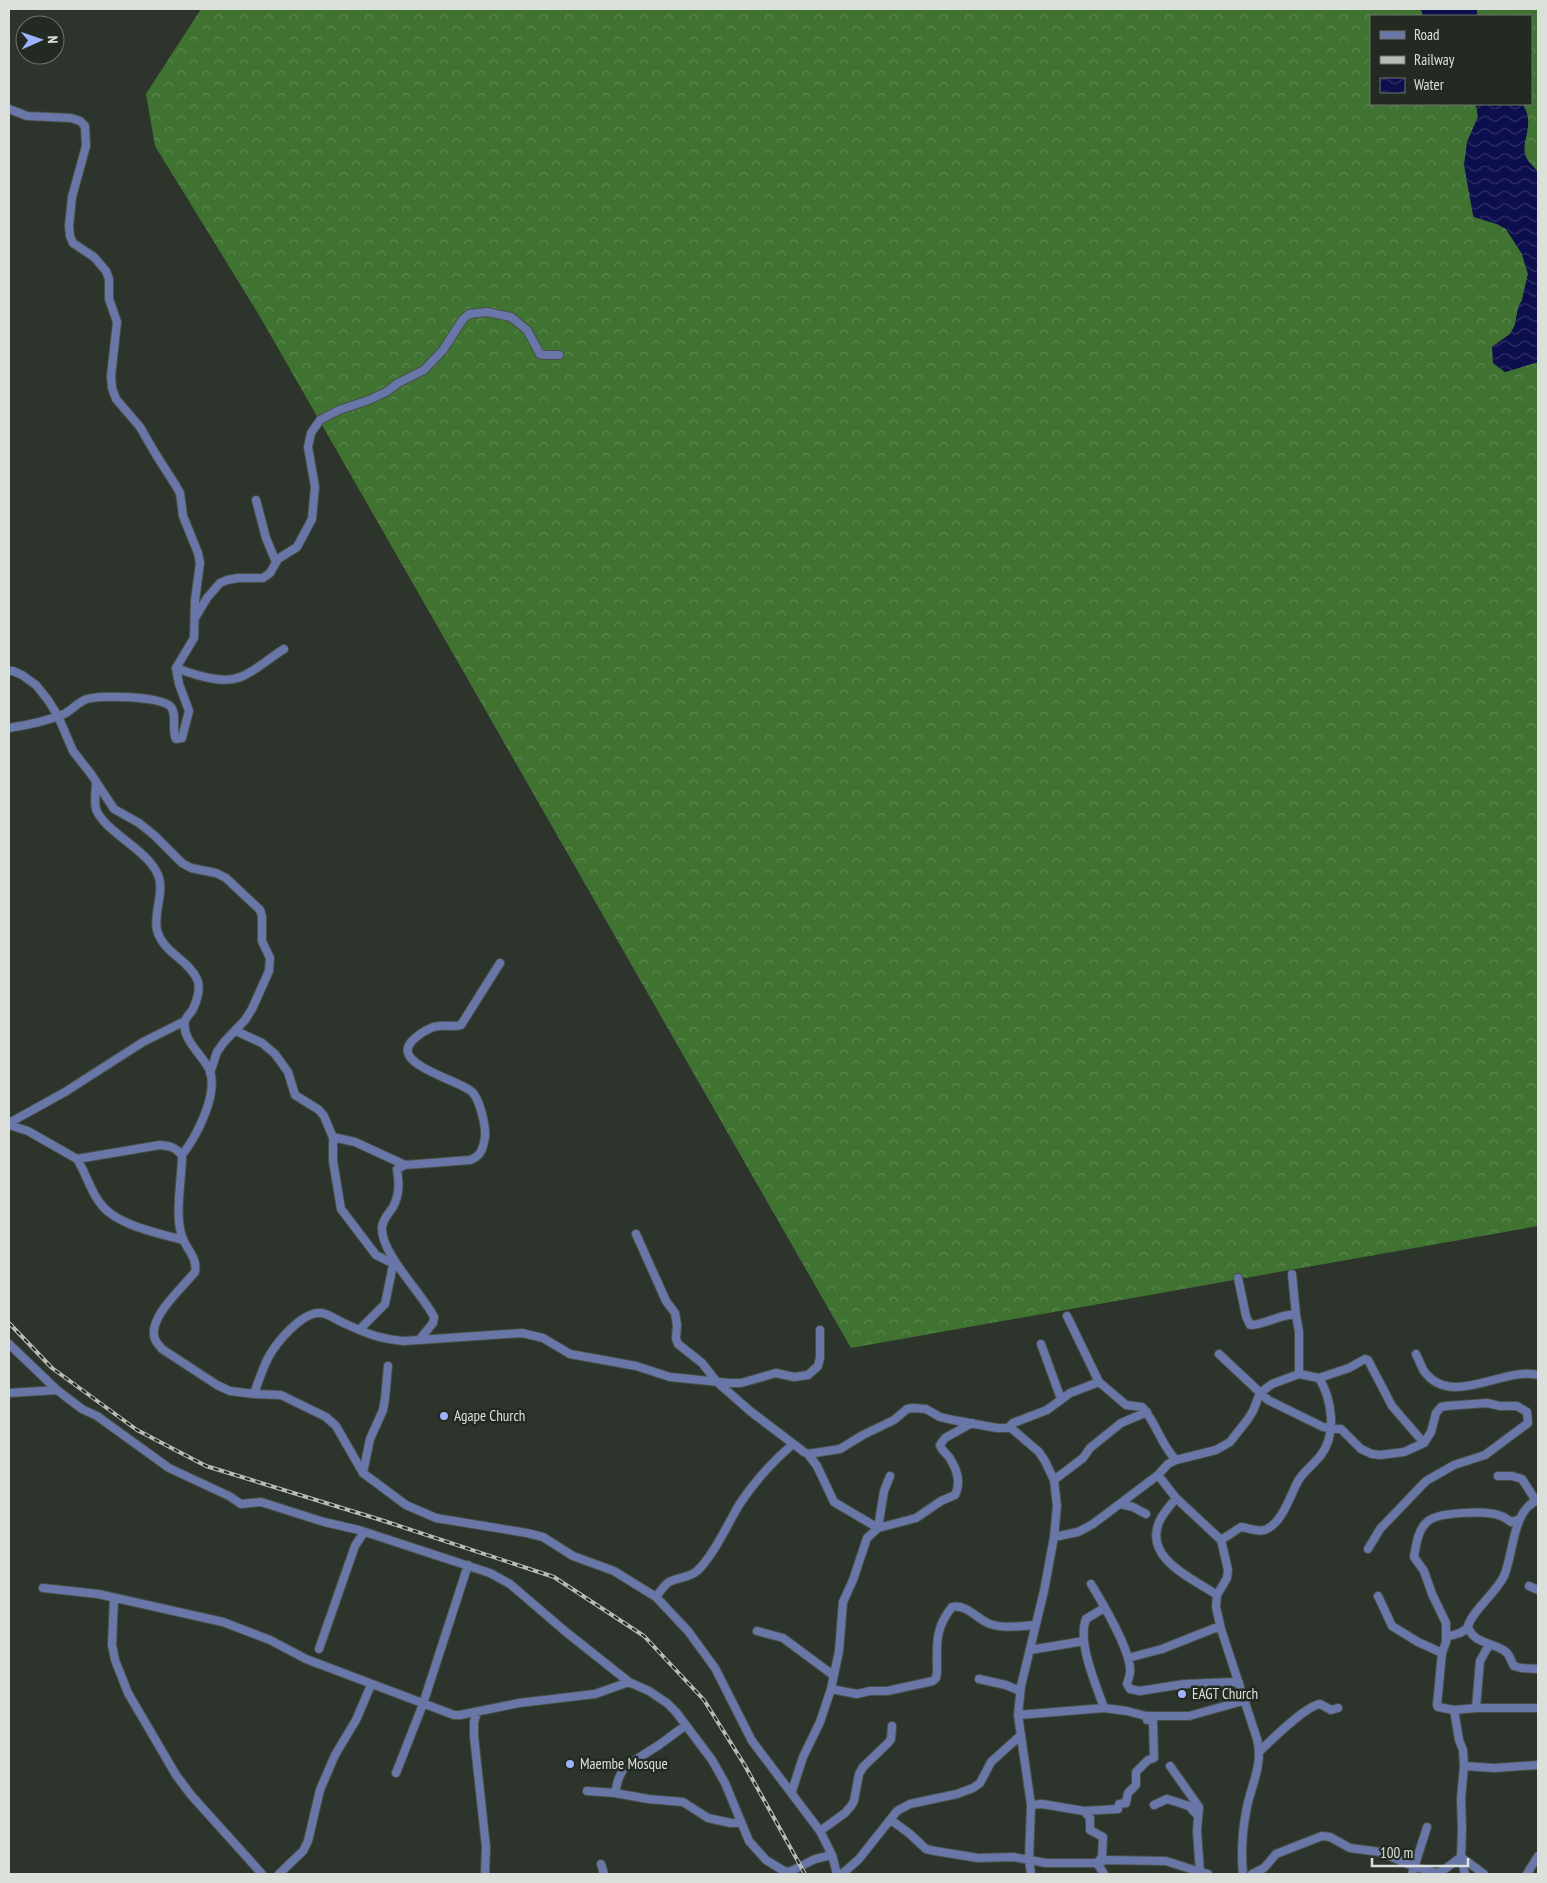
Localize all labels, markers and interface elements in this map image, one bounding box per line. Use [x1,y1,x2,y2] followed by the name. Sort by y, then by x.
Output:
[15,15,65,65] north arrow
[1370,15,1532,105] legend
[1414,25,1440,44] text: Road
[44,35,62,44] text: N
[1414,50,1455,69] text: Railway
[1414,75,1445,94] text: Water
[454,1406,525,1425] place label: Agape Church
[438,1410,450,1422] marker: Agape Church
[1192,1684,1258,1703] place label: EAGT Church
[1176,1688,1188,1700] marker: EAGT Church
[580,1754,668,1773] place label: Maembe Mosque
[564,1758,576,1770] marker: Maembe Mosque
[1372,1836,1468,1868] scale bar
[1380,1843,1413,1862] text: 100 m

